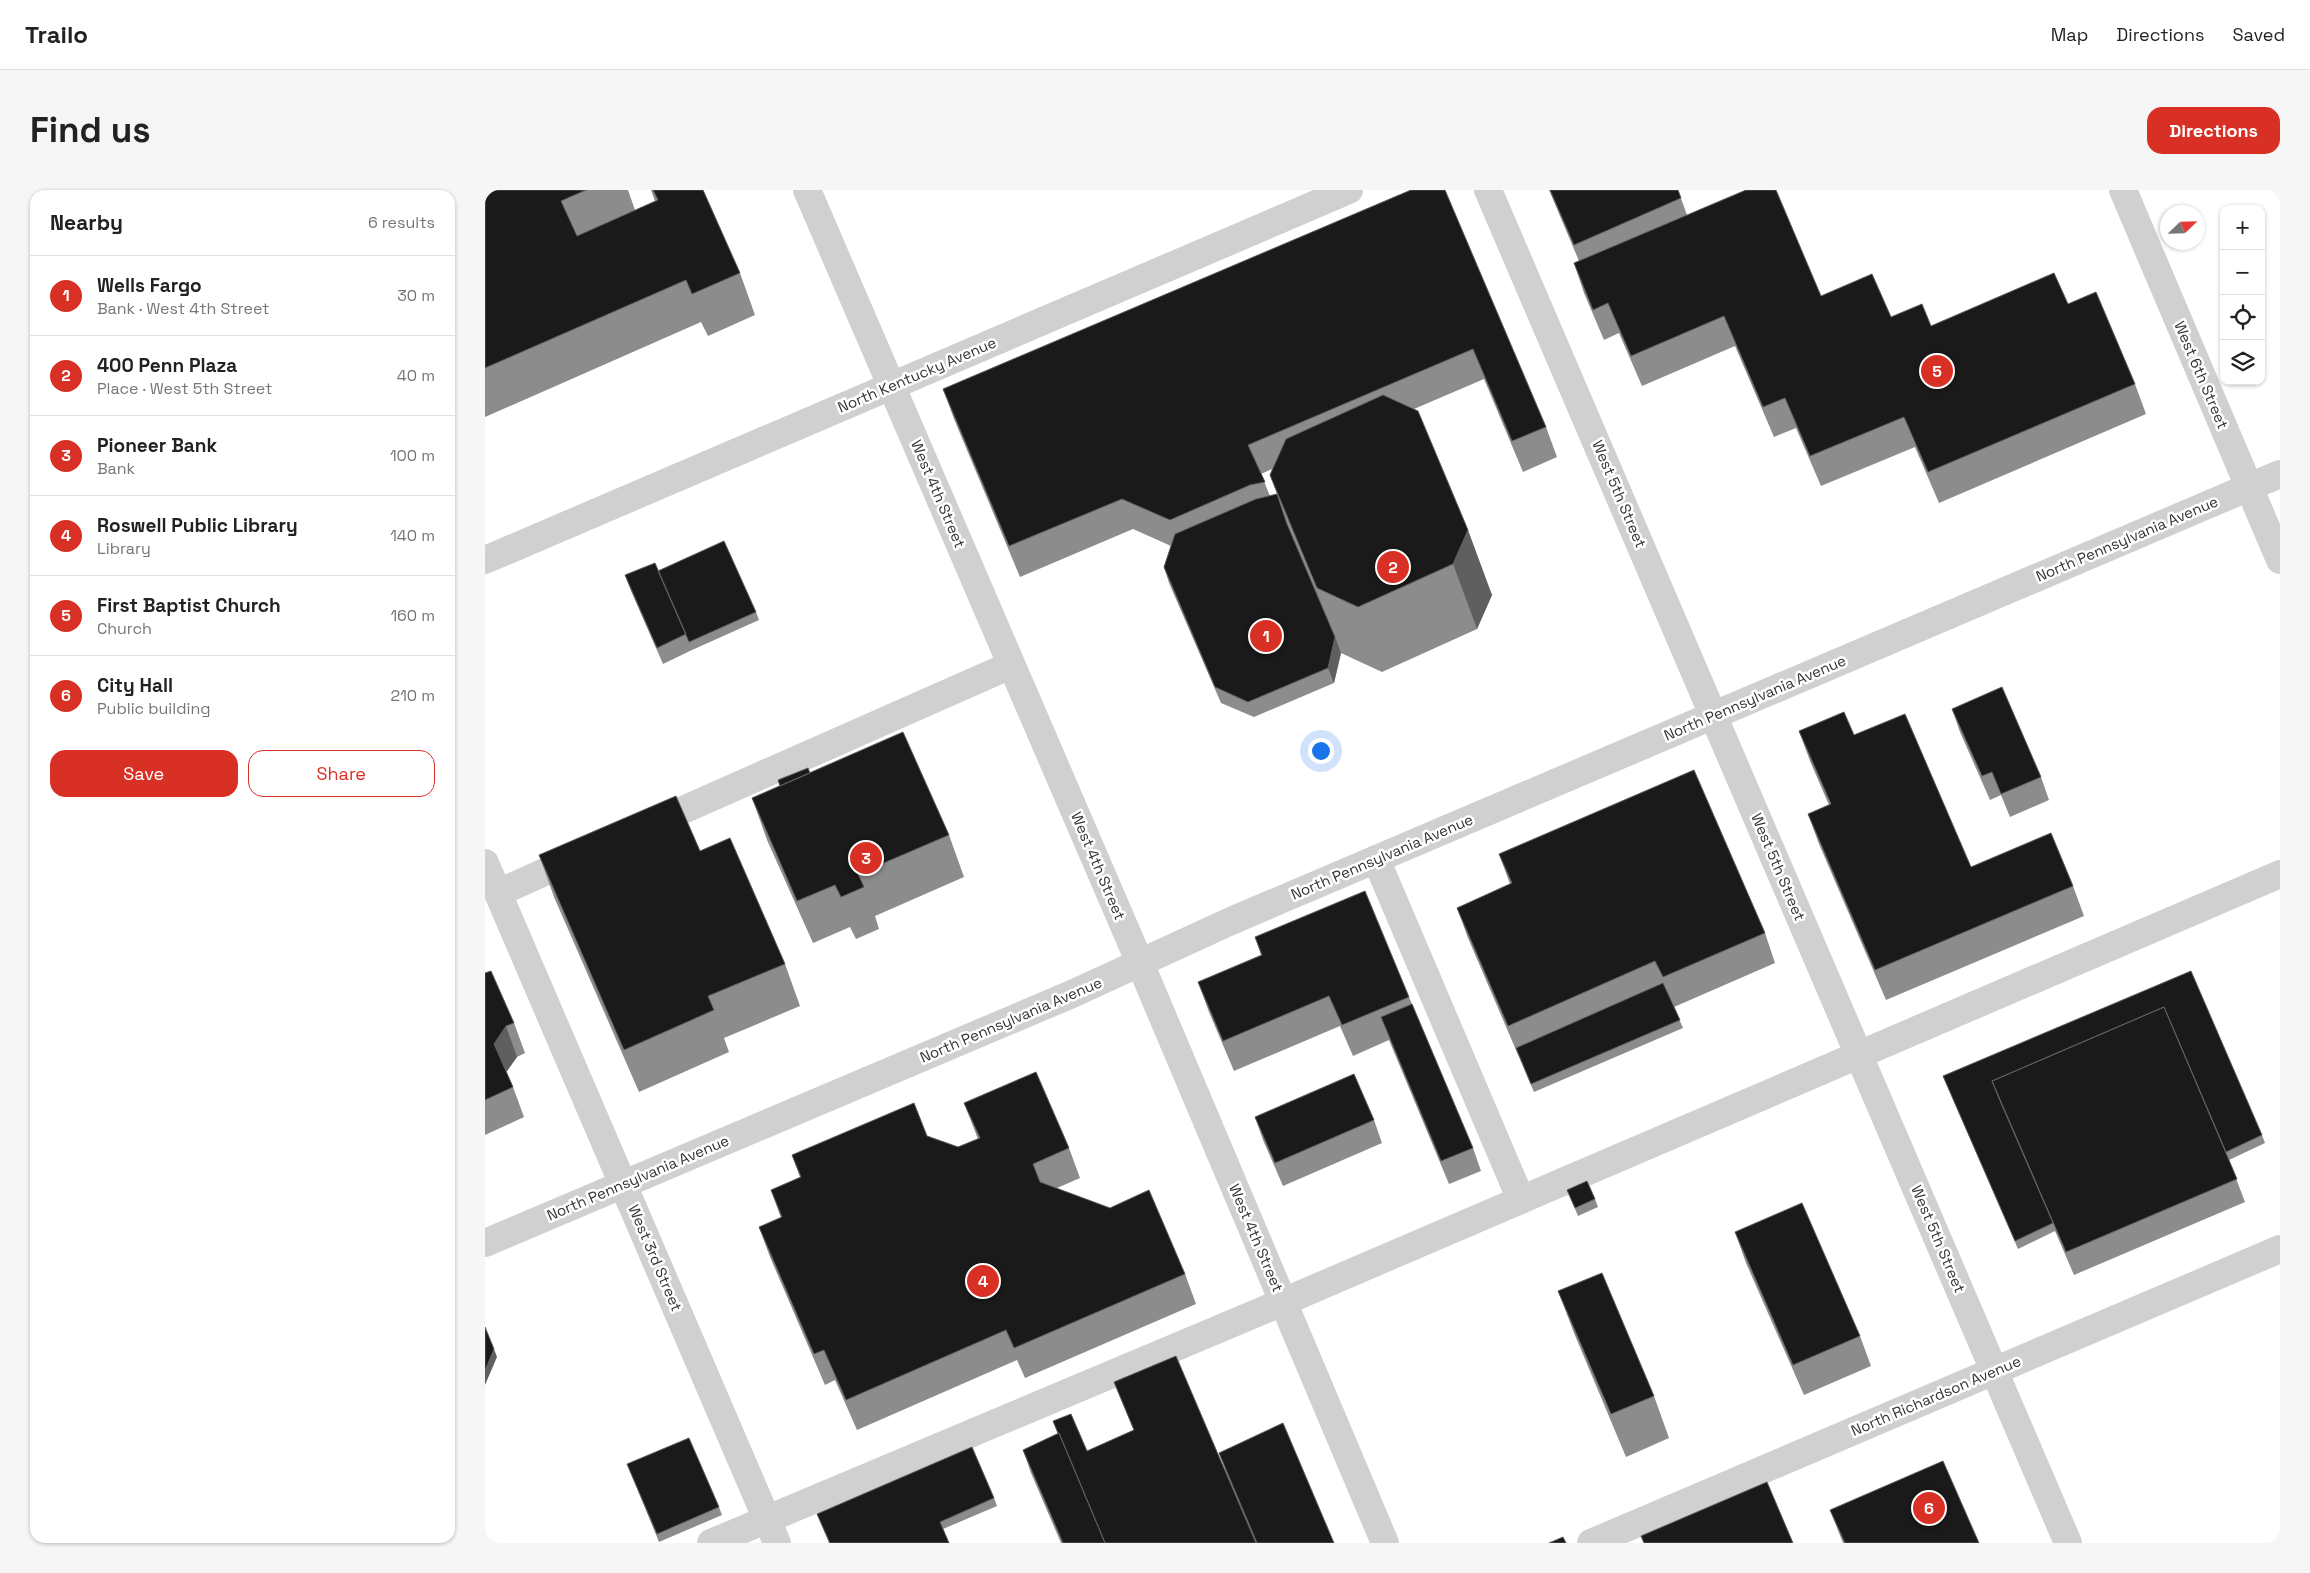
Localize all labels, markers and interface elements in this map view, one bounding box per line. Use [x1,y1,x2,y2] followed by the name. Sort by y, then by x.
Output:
[25,19,88,50] text: Trailo
[2051,23,2088,46] text: Map
[2116,23,2205,46] text: Directions
[2233,23,2285,46] text: Saved
[2147,107,2280,154] button: Directions
[30,108,151,152] text: Find us
[2160,205,2205,250] north arrow
[2220,205,2265,385] map controls
[2220,205,2265,250] button: +
[50,209,123,236] text: Nearby
[368,212,435,233] text: 6 results
[2220,250,2265,295] button: −
[97,273,202,298] text: Wells Fargo
[62,285,70,306] text: 1
[397,285,435,306] text: 30 m
[2220,295,2265,340] button: locate
[97,298,269,319] text: Bank · West 4th Street
[2170,318,2233,432] street label: West 6th Street
[835,332,999,417] street label: North Kentucky Avenue
[2220,340,2265,385] button: layers
[1921,352,1953,390] pin: 5
[97,353,237,378] text: 400 Penn Plaza
[61,365,71,386] text: 2
[397,365,435,386] text: 40 m
[97,378,272,399] text: Place · West 5th Street
[97,433,217,458] text: Pioneer Bank
[907,437,970,551] street label: West 4th Street
[1588,437,1651,551] street label: West 5th Street
[61,445,71,466] text: 3
[390,445,435,466] text: 100 m
[97,458,135,479] text: Bank
[2033,491,2221,586] street label: North Pennsylvania Avenue
[97,513,298,538] text: Roswell Public Library
[61,525,71,546] text: 4
[390,525,435,546] text: 140 m
[97,538,151,559] text: Library
[1377,548,1409,586] pin: 2
[97,593,281,618] text: First Baptist Church
[61,605,71,626] text: 5
[390,605,435,626] text: 160 m
[1250,617,1282,655] pin: 1
[97,618,152,639] text: Church
[1661,650,1849,745] street label: North Pennsylvania Avenue
[97,673,173,698] text: City Hall
[61,685,71,706] text: 6
[391,685,435,706] text: 210 m
[97,698,210,719] text: Public building
[1308,738,1334,764] your location
[50,750,238,797] button: Save
[248,750,435,797] button: Share
[1067,809,1130,923] street label: West 4th Street
[1288,809,1476,904] street label: North Pennsylvania Avenue
[1747,810,1810,924] street label: West 5th Street
[850,839,882,877] pin: 3
[917,972,1105,1067] street label: North Pennsylvania Avenue
[544,1130,732,1225] street label: North Pennsylvania Avenue
[1225,1181,1288,1295] street label: West 4th Street
[1907,1182,1970,1296] street label: West 5th Street
[624,1202,687,1314] street label: West 3rd Street
[967,1262,999,1300] pin: 4
[1848,1351,2024,1440] street label: North Richardson Avenue
[1913,1489,1945,1527] pin: 6

